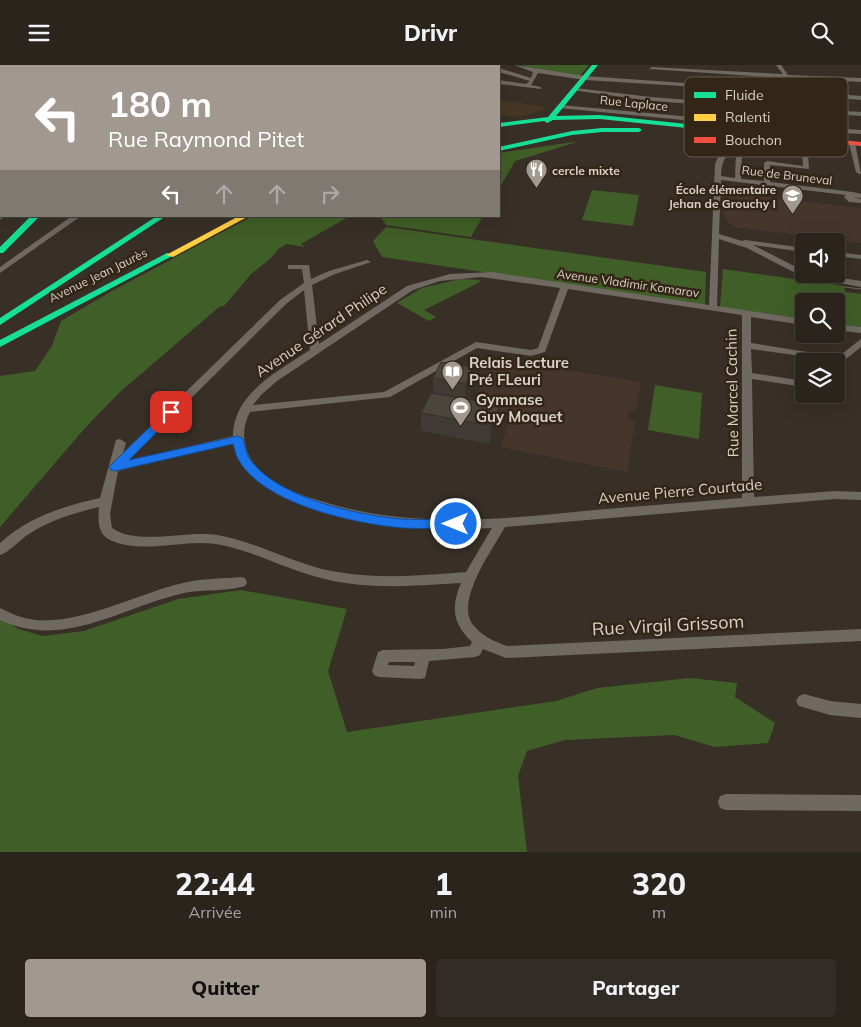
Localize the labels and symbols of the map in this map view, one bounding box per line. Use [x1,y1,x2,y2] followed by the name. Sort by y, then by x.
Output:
[684,77,848,157] legend
[725,86,764,104] text: Fluide
[599,92,669,114] street label: Rue Laplace
[725,108,770,126] text: Ralenti
[725,131,782,149] text: Bouchon
[524,158,548,189] restaurant icon: cercle mixte
[741,162,833,188] street label: Rue de Bruneval
[552,163,620,178] place label: cercle mixte
[668,182,776,211] place label: École élémentaire Jehan de Grouchy I
[780,184,804,215] school or university icon: École élémentaire Jehan de Grouchy I
[46,245,150,305] street label: Avenue Jean Jaurès
[556,266,701,301] street label: Avenue Vladimir Komarov
[252,279,390,381] street label: Avenue Gérard Philipe
[721,328,743,458] street label: Rue Marcel Cachin
[469,353,569,389] place label: Relais Lecture Pré FLeuri
[441,359,465,390] library icon: Relais Lecture Pré FLeuri
[476,390,563,426] place label: Gymnase Guy Moquet
[150,391,192,433] pin
[448,396,472,427] sports icon: Gymnase Guy Moquet
[597,474,763,508] street label: Avenue Pierre Courtade
[429,497,481,549] position arrow
[591,610,745,640] street label: Rue Virgil Grissom

